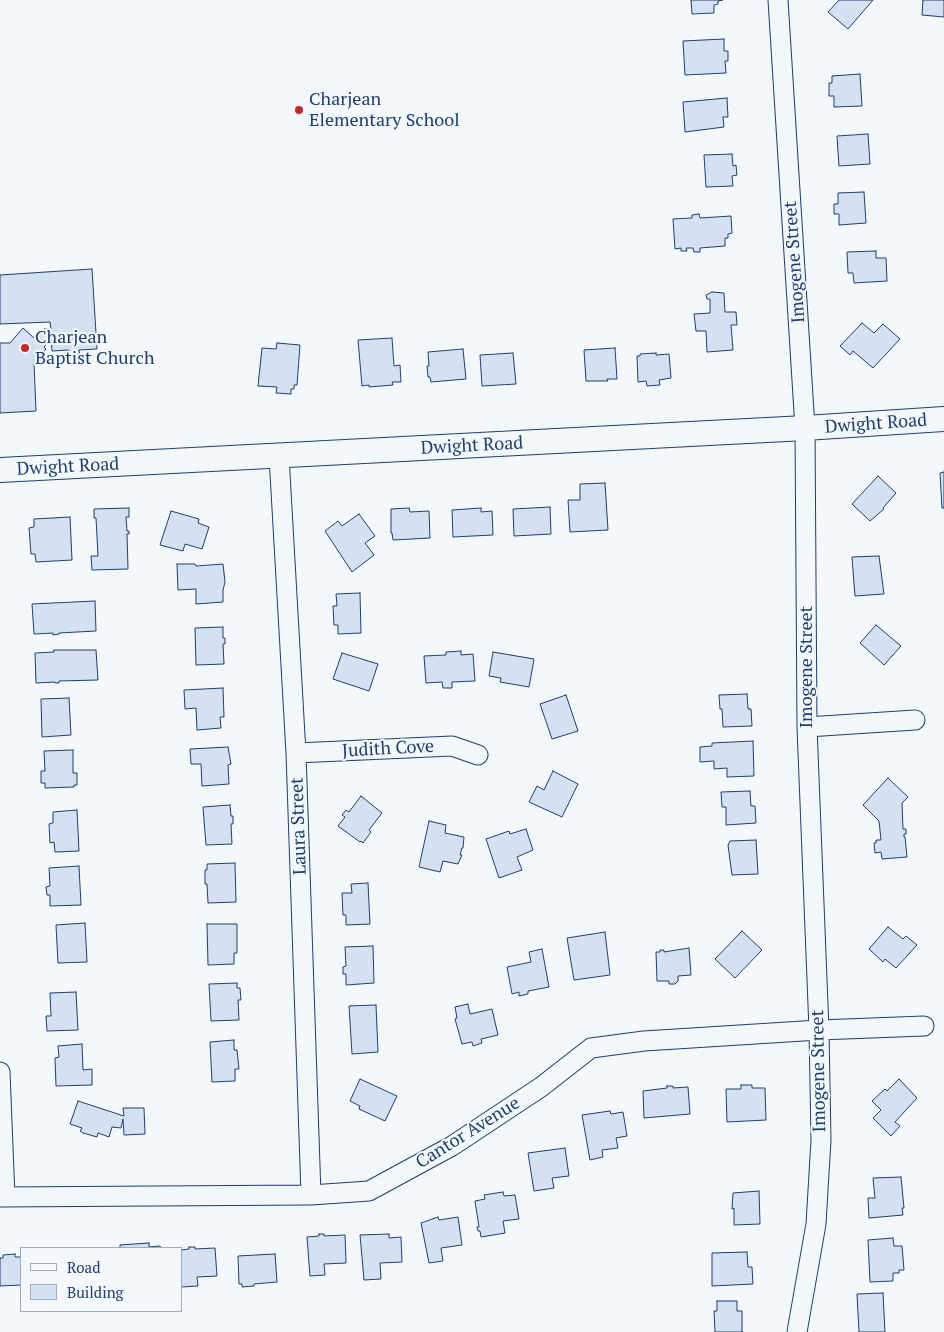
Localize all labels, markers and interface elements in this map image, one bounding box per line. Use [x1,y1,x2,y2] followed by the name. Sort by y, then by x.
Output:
[309,89,460,132] place label: Charjean Elementary School
[293,104,305,116] marker: Charjean Elementary School
[780,200,810,324] street label: Imogene Street
[35,327,154,369] place label: Charjean Baptist Church
[19,342,31,354] marker: Charjean Baptist Church
[824,410,928,438] street label: Dwight Road
[420,433,524,459] street label: Dwight Road
[16,454,120,480] street label: Dwight Road
[796,606,818,728] street label: Imogene Street
[341,736,435,762] street label: Judith Cove
[287,777,311,875] street label: Laura Street
[807,1010,831,1132] street label: Imogene Street
[412,1093,524,1173] street label: Cantor Avenue
[20,1247,182,1312] legend
[67,1257,100,1277] text: Road
[67,1282,124,1302] text: Building

